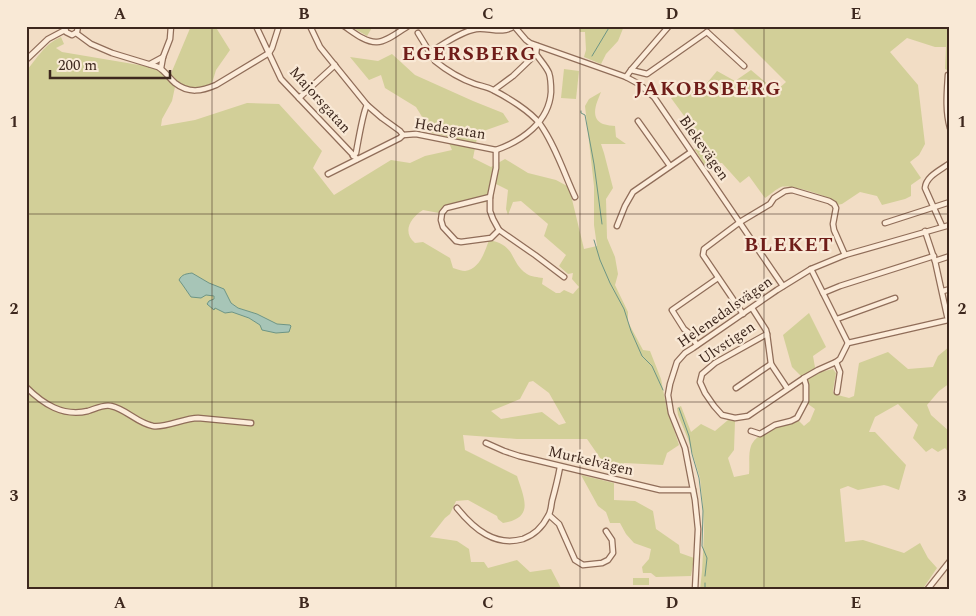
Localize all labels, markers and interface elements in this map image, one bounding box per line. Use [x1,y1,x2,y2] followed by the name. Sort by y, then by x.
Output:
[114,2,127,26] text: A
[298,2,310,26] text: B
[482,2,494,26] text: C
[666,2,679,26] text: D
[851,2,861,26] text: E
[402,39,536,69] district label: EGERSBERG
[50,48,170,80] scale bar
[58,54,97,77] text: 200 m
[283,61,357,139] street label: Majorsgatan
[635,74,781,104] district label: JAKOBSBERG
[10,110,18,134] text: 1
[958,110,966,134] text: 1
[673,111,735,186] street label: Blekevägen
[413,112,488,146] street label: Hedegatan
[744,230,834,260] district label: BLEKET
[672,270,778,354] street label: Helenedalsvägen
[10,297,19,321] text: 2
[958,297,967,321] text: 2
[694,315,760,370] street label: Ulvstigen
[546,440,636,482] street label: Murkelvägen
[10,484,19,508] text: 3
[958,484,967,508] text: 3
[114,591,127,615] text: A
[298,591,310,615] text: B
[482,591,494,615] text: C
[666,591,679,615] text: D
[851,591,861,615] text: E

